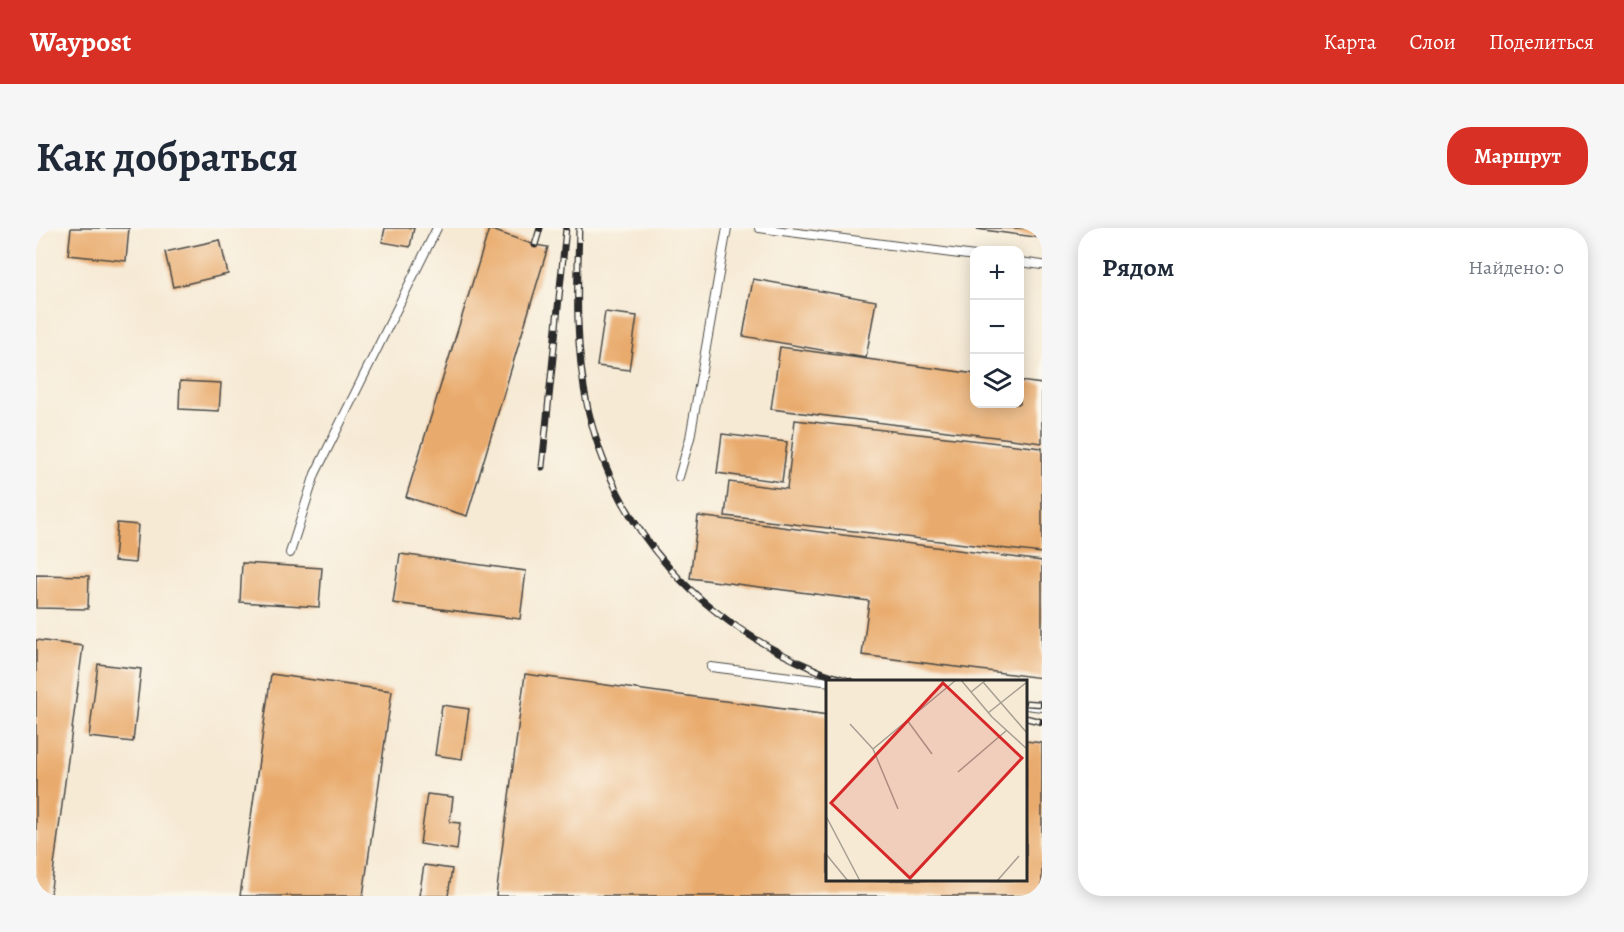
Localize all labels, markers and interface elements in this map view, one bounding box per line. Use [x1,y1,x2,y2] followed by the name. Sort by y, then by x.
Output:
[30,23,131,61] text: Waypost
[1323,28,1376,56] text: Карта
[1409,28,1456,56] text: Слои
[1489,28,1594,56] text: Поделиться
[1447,127,1588,185] button: Маршрут
[36,128,298,185] text: Как добраться
[970,246,1024,408] map controls
[970,246,1024,300] button: +
[1102,250,1174,285] text: Рядом
[1468,254,1564,281] text: Найдено: 0
[970,300,1024,354] button: −
[970,354,1024,408] button: layers
[826,680,1027,881] inset map

